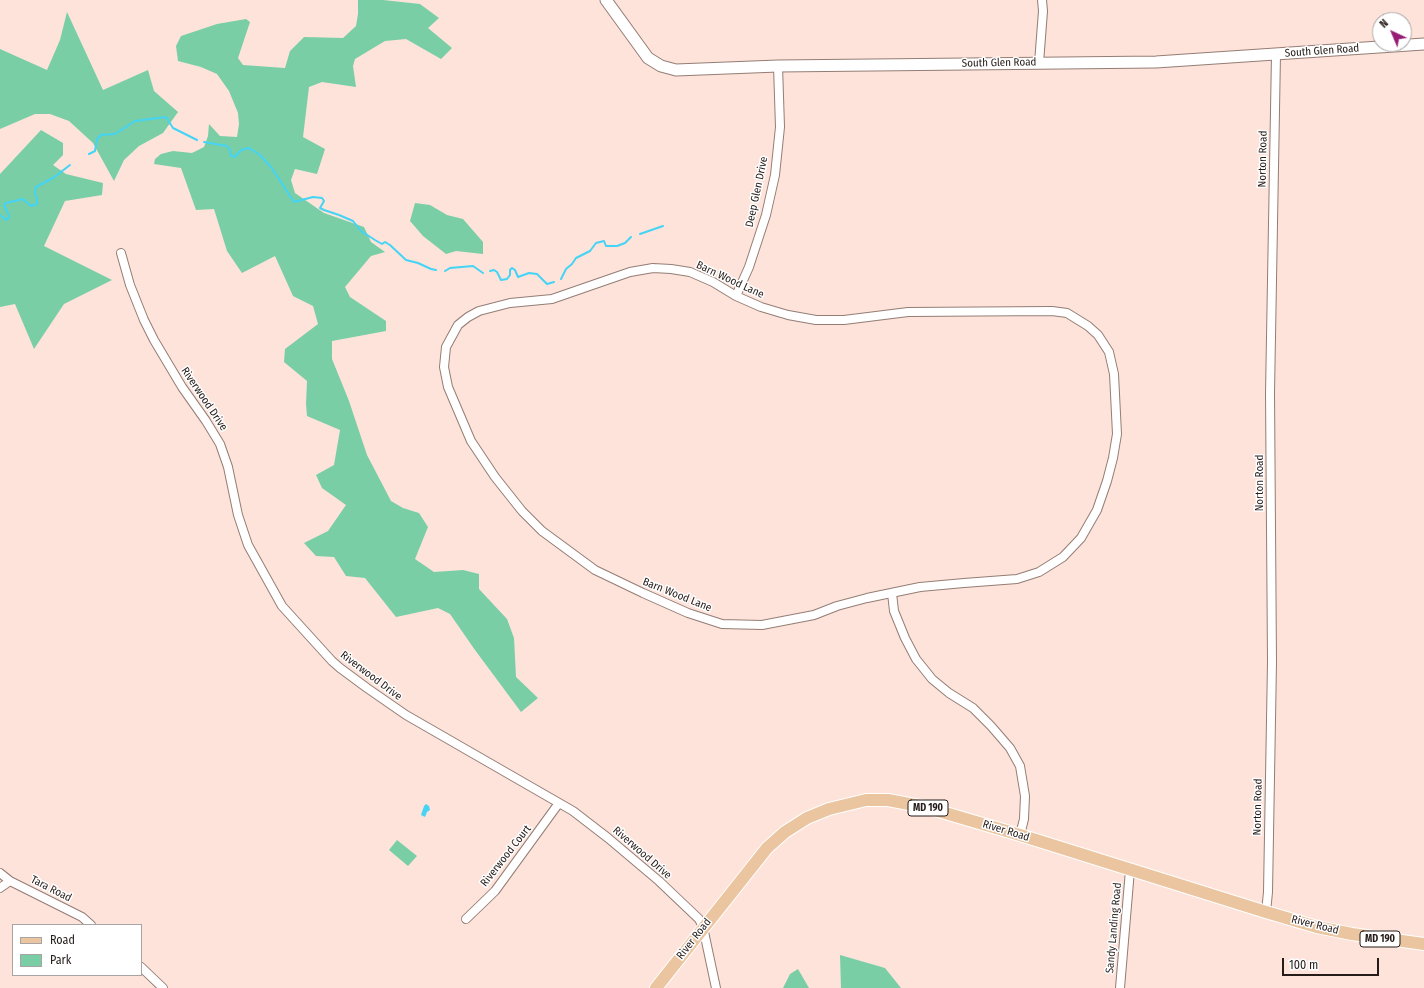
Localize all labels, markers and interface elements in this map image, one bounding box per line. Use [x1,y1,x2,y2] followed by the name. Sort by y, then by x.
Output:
[1372,12,1412,52] north arrow
[1377,17,1391,31] text: N
[1284,42,1360,60] street label: South Glen Road
[962,56,1036,70] street label: South Glen Road
[1256,131,1270,187] street label: Norton Road
[743,155,771,229] street label: Deep Glen Drive
[694,259,766,301] street label: Barn Wood Lane
[178,365,230,433] street label: Riverwood Drive
[1253,455,1267,511] street label: Norton Road
[641,575,713,615] street label: Barn Wood Lane
[338,649,404,703] street label: Riverwood Drive
[1251,779,1265,835] street label: Norton Road
[908,800,948,816] road number: MD 190
[981,818,1031,844] street label: River Road
[478,823,534,889] street label: Riverwood Court
[610,824,674,882] street label: Riverwood Drive
[28,873,74,905] street label: Tara Road
[1103,882,1125,974] street label: Sandy Landing Road
[1290,913,1340,937] street label: River Road
[674,916,714,962] street label: River Road
[12,924,142,976] legend
[1360,931,1400,947] road number: MD 190
[50,933,75,947] text: Road
[1284,950,1381,976] scale bar
[50,953,71,967] text: Park
[1289,958,1318,972] text: 100 m

